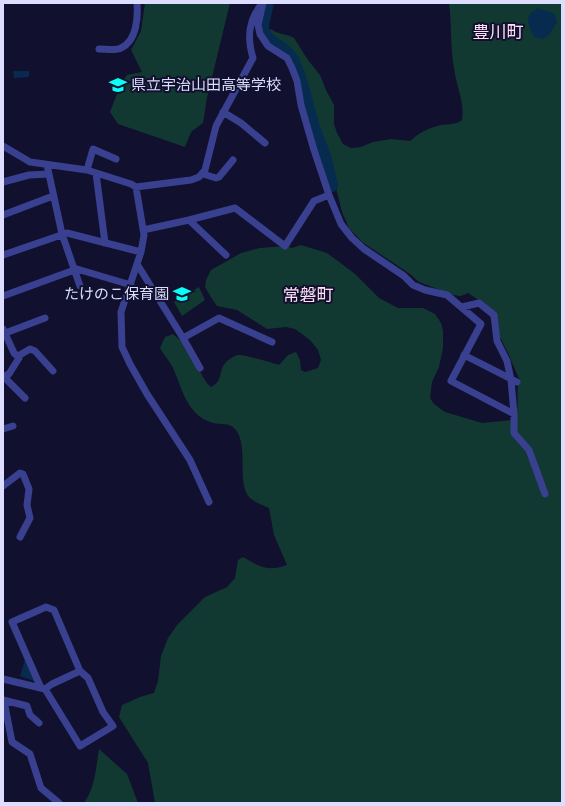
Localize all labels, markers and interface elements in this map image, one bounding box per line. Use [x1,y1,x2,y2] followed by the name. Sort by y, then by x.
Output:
[473,20,524,44] district label: 豊川町
[131,74,281,96] place label: 県立宇治山田高等学校
[108,75,128,95] school or university icon: 県立宇治山田高等学校
[64,283,169,305] place label: たけのこ保育園
[283,283,334,307] district label: 常磐町
[172,284,192,304] school or university icon: たけのこ保育園

